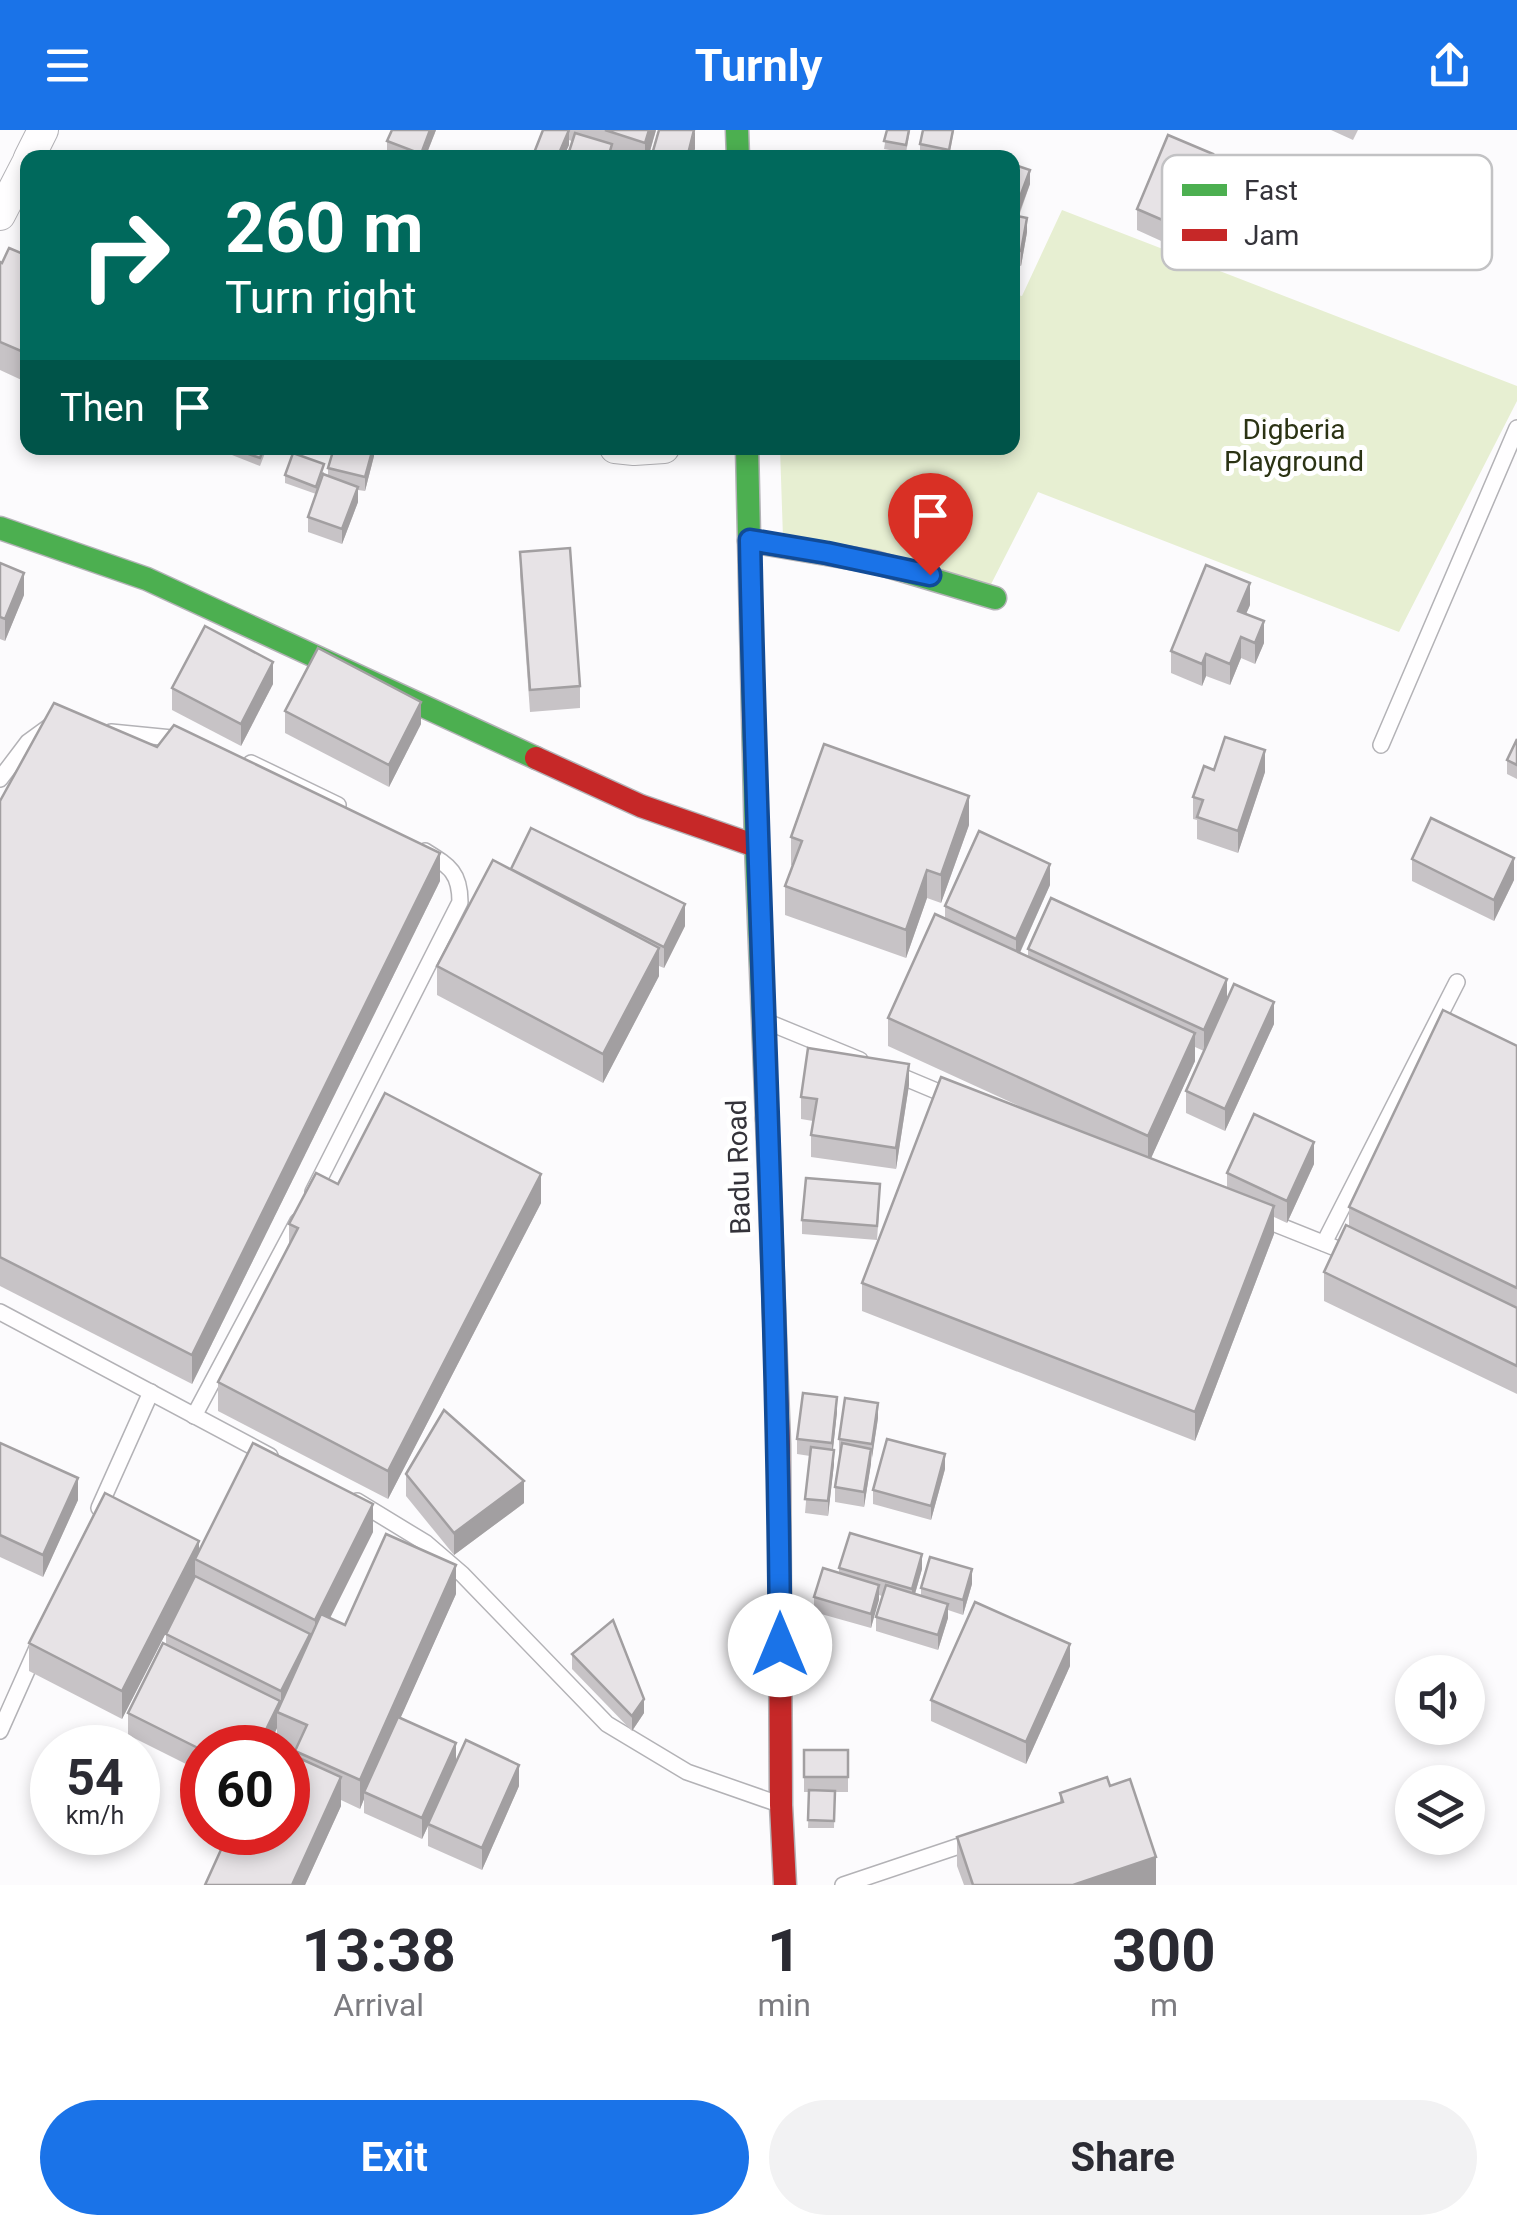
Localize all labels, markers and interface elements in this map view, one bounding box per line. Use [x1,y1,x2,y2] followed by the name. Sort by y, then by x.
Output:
[40,38,95,93] icon: menu
[1422,38,1477,93] icon: share
[695,39,822,92] text: Turnly
[1162,155,1492,270] legend
[1244,174,1298,207] text: Fast
[225,187,424,269] text: 260 m
[60,190,190,320] icon: right
[1244,219,1299,252] text: Jam
[225,271,417,324] text: Turn right
[165,380,220,435] icon: arrive
[60,386,145,430] text: Then
[1224,413,1364,478] park label: Digberia Playground
[888,473,973,576] pin
[903,488,958,543] icon: arrive
[720,1099,757,1235] street label: Badu Road
[728,1593,832,1697] position arrow
[1395,1655,1485,1855] map controls
[1395,1655,1485,1745] button: sound
[180,1725,310,1855] speed limit sign: 60
[66,1749,124,1807] text: 54
[1395,1765,1485,1855] button: layers
[66,1801,124,1830] text: km/h
[301,1915,456,1986] text: 13:38
[767,1915,801,1986] text: 1
[1112,1915,1216,1986] text: 300
[333,1986,424,2024] text: Arrival
[757,1986,811,2024] text: min
[1150,1986,1178,2024] text: m
[40,2100,749,2215] button: Exit
[769,2100,1477,2215] button: Share

